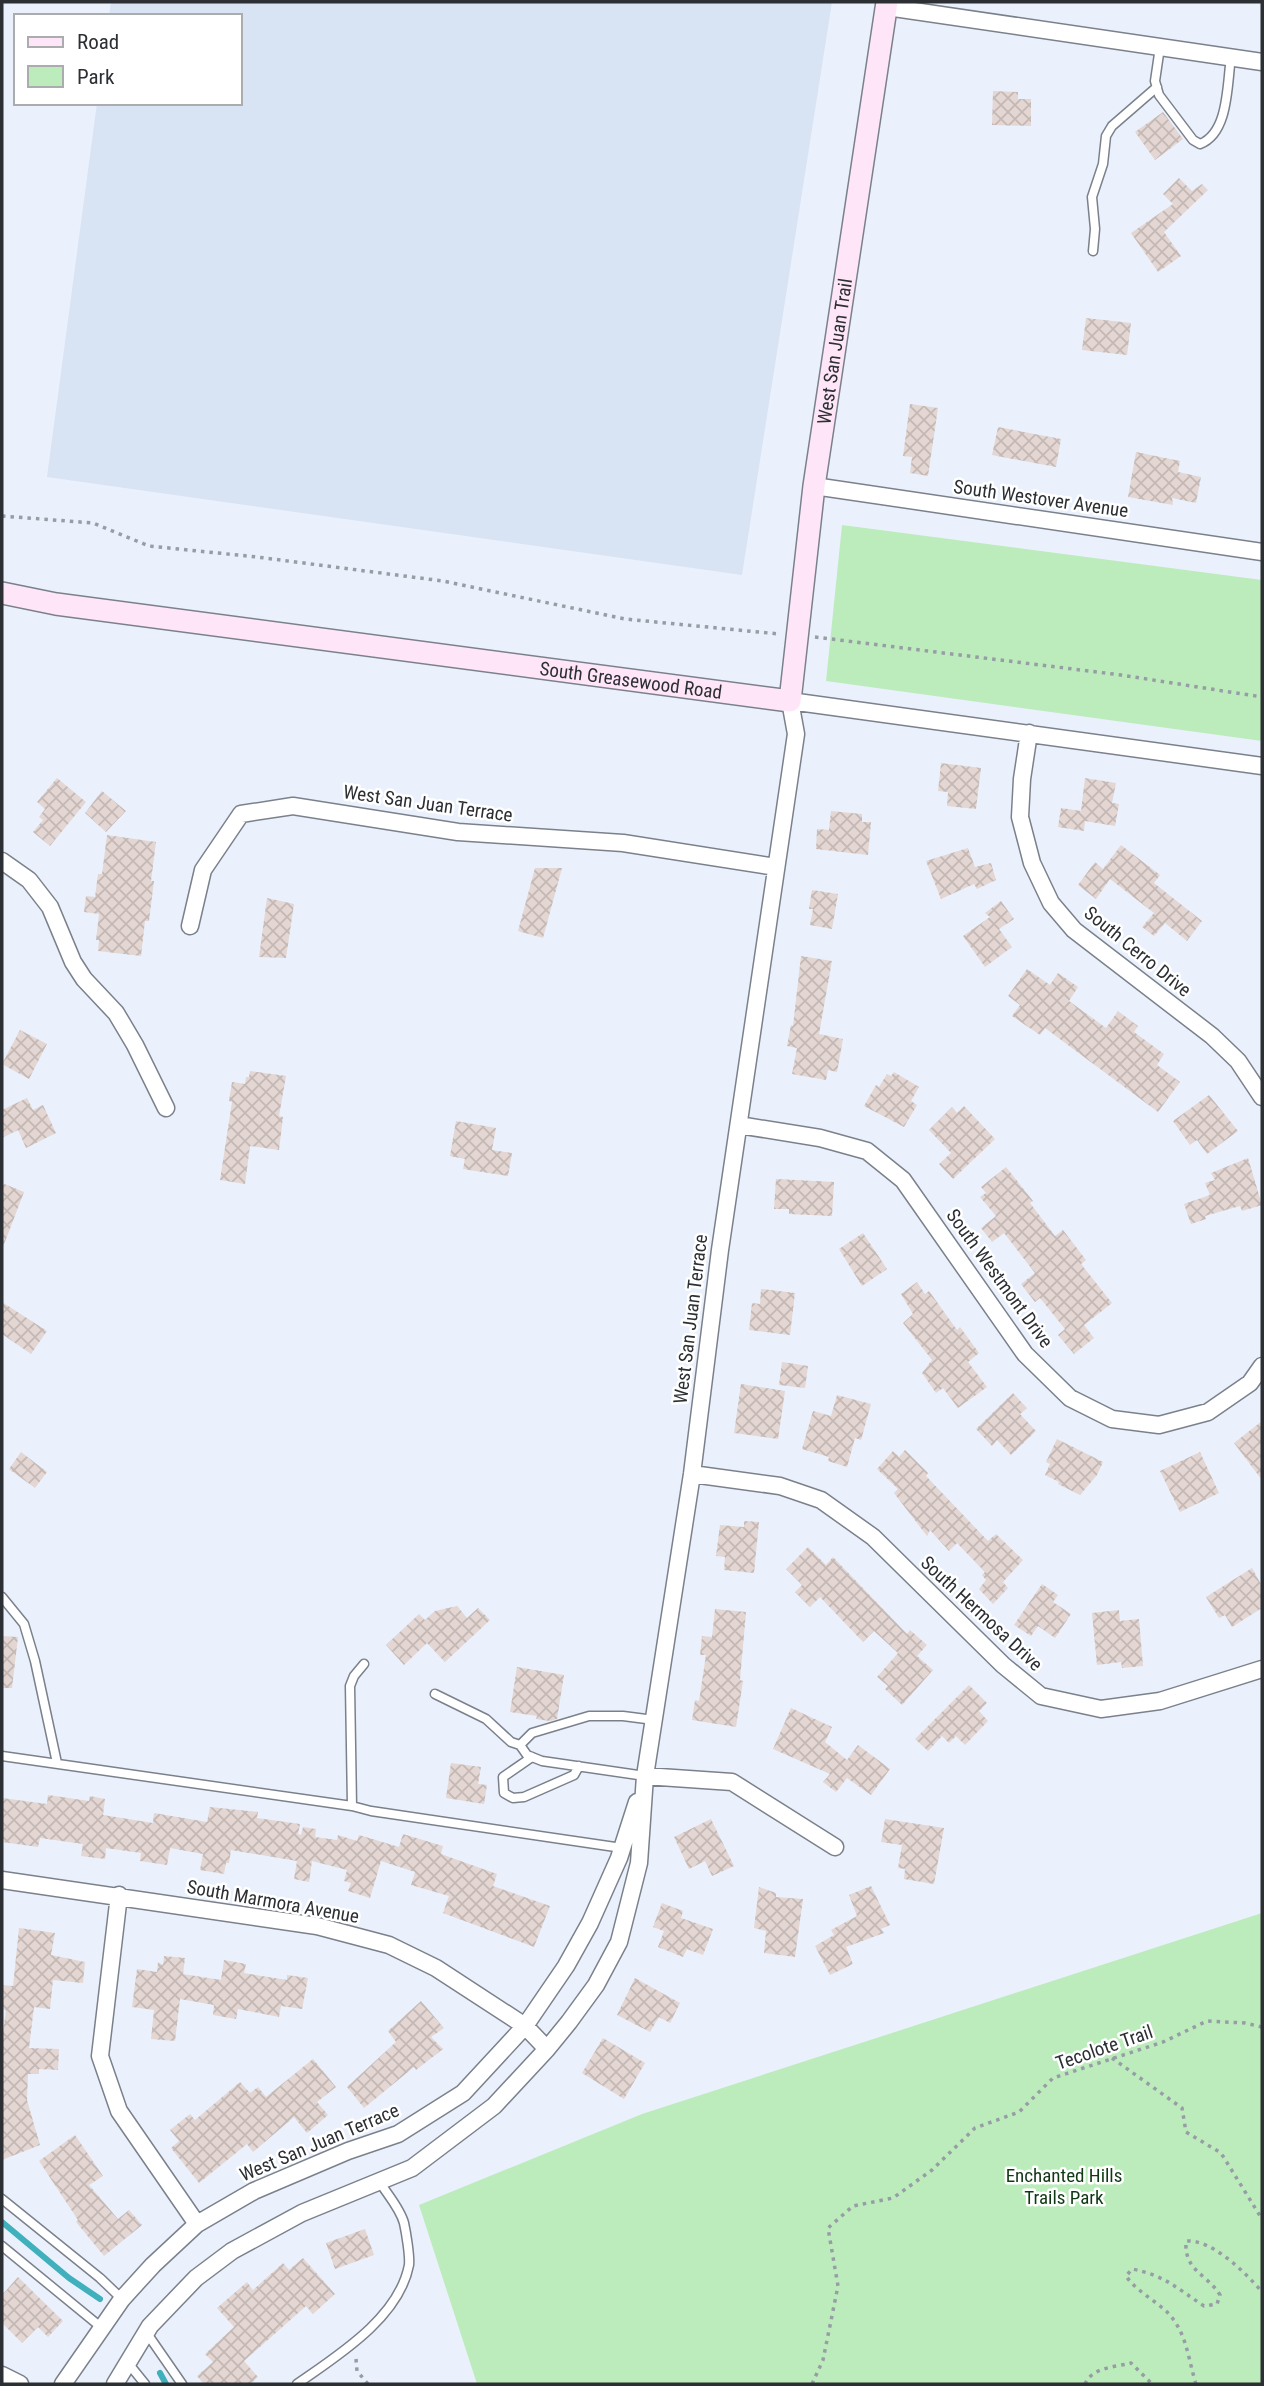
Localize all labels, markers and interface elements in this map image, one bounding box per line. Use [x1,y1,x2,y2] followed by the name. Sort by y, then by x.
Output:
[14,14,242,105] legend
[77,30,119,54] text: Road
[77,65,115,89] text: Park
[812,277,857,426] street label: West San Juan Trail
[952,475,1130,522] street label: South Westover Avenue
[538,657,723,704] street label: South Greasewood Road
[342,780,514,827] street label: West San Juan Terrace
[1080,901,1196,1001] street label: South Cerro Drive
[941,1204,1058,1352] street label: South Westmont Drive
[669,1233,712,1405] street label: West San Juan Terrace
[916,1551,1047,1676] street label: South Hermosa Drive
[185,1875,361,1928] street label: South Marmora Avenue
[1053,2020,1156,2075] street label: Tecolote Trail
[236,2098,402,2186] street label: West San Juan Terrace
[1006,2164,1122,2209] park label: Enchanted Hills Trails Park

